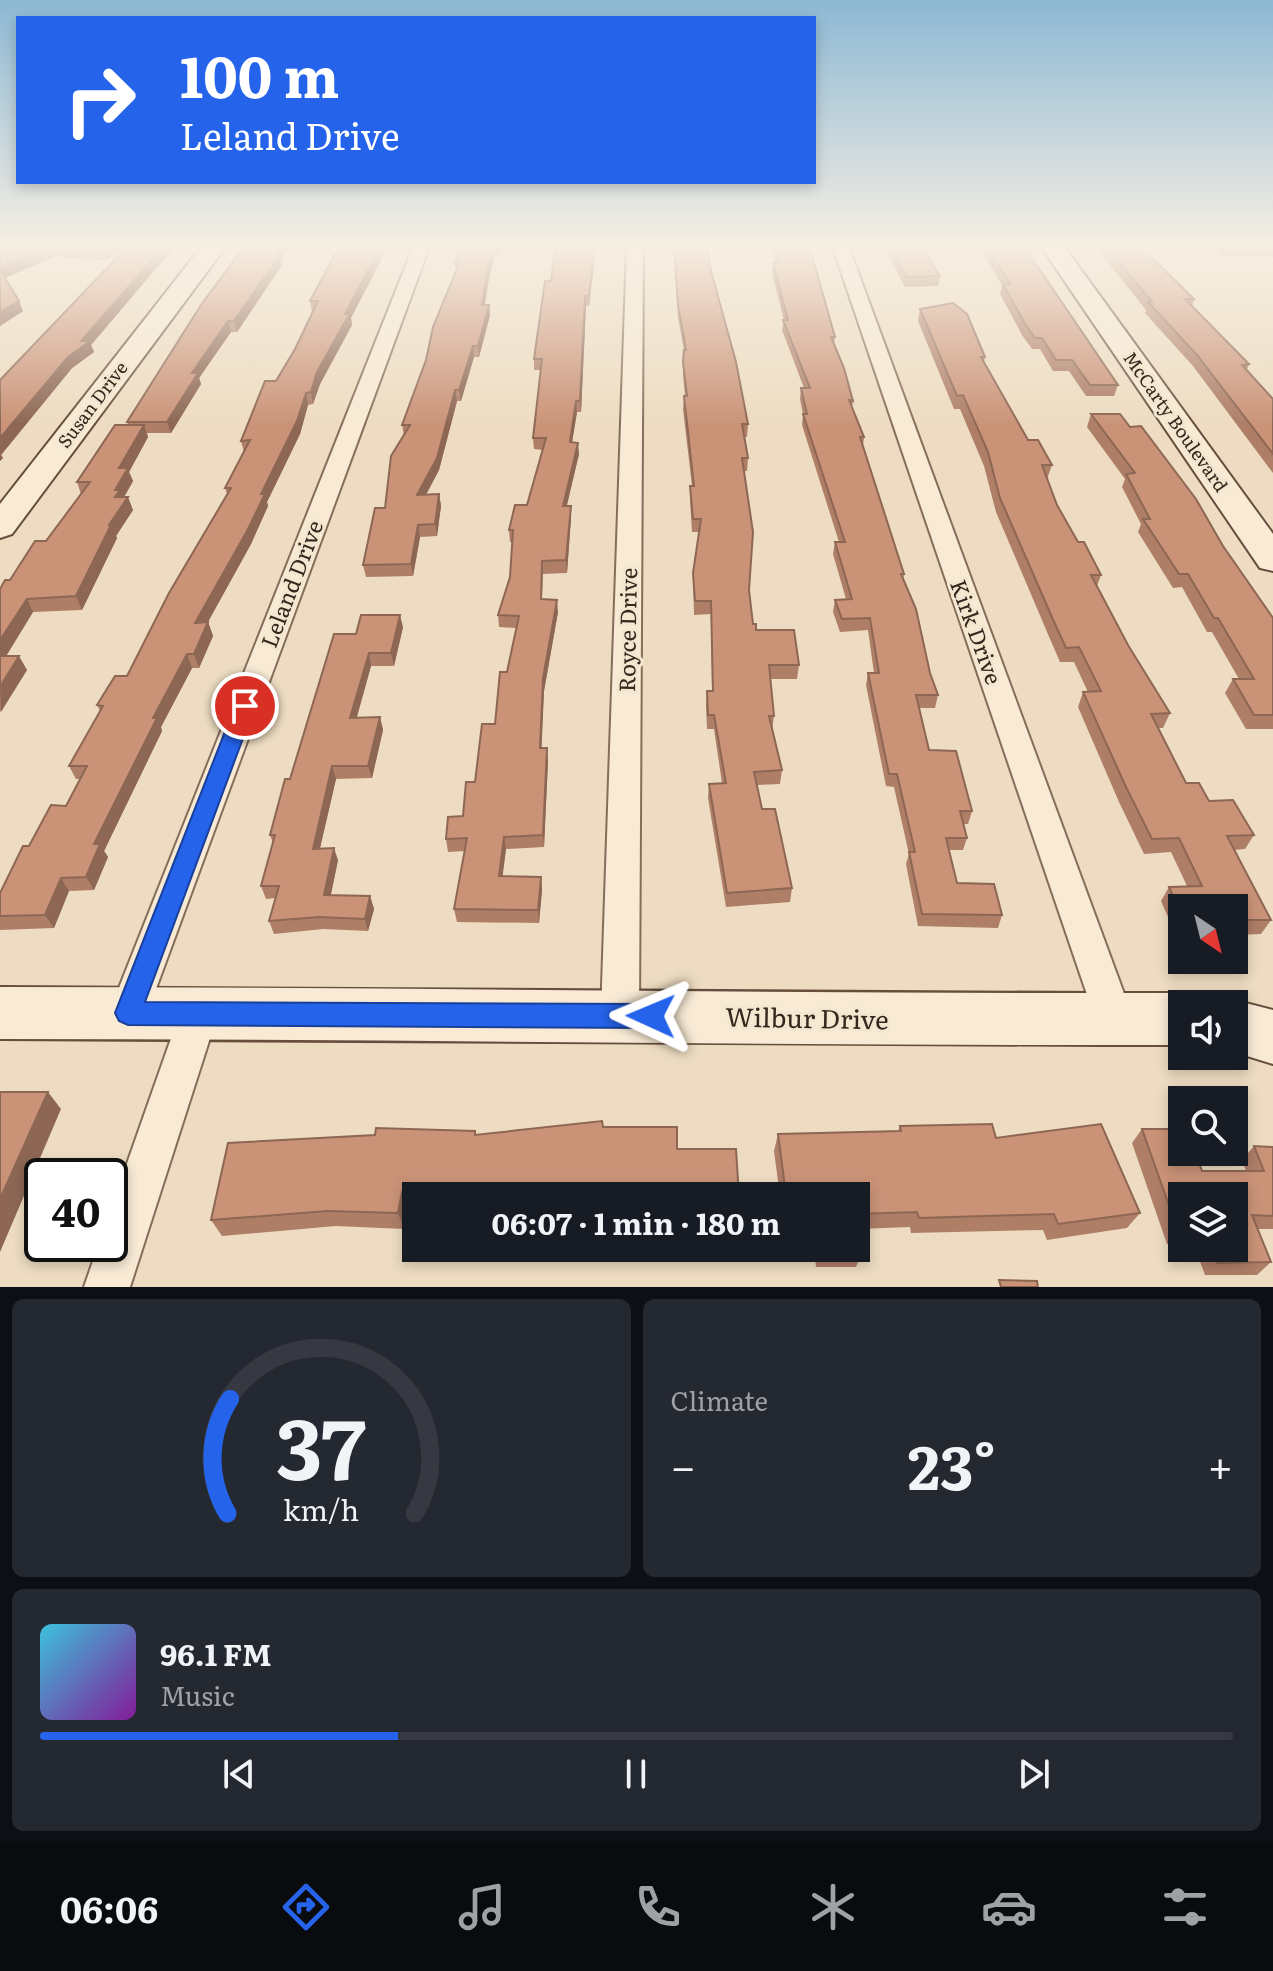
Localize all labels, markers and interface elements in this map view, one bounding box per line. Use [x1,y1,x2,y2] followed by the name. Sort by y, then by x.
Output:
[180,32,339,115] text: 100 m
[48,48,152,152] icon: right
[180,108,400,161] text: Leland Drive
[1118,345,1235,497] street label: McCarty Boulevard
[50,355,133,453] street label: Susan Drive
[251,515,330,652] street label: Leland Drive
[609,567,644,692] street label: Royce Drive
[943,574,1012,689] street label: Kirk Drive
[211,672,279,740] pin
[223,684,267,728] icon: arrive
[1168,894,1248,974] north arrow
[1168,894,1248,1262] map controls
[609,974,693,1058] position arrow
[1168,990,1248,1070] button: sound
[725,996,889,1037] street label: Wilbur Drive
[1168,1086,1248,1166] button: search
[24,1158,128,1262] speed limit sign: 40
[1168,1182,1248,1262] button: layers
[492,1200,780,1244] text: 06:07 · 1 min · 180 m
[671,1380,768,1419] text: Climate
[276,1382,366,1506] text: 37
[908,1419,996,1508] text: 23°
[671,1431,696,1497] text: −
[1207,1431,1233,1497] text: +
[283,1487,359,1530] text: km/h
[160,1631,272,1675] text: 96.1 FM
[160,1675,235,1714] text: Music
[217,1752,261,1796] icon: previous
[614,1752,658,1796] icon: pause
[1012,1752,1056,1796] icon: next
[278,1879,334,1935] icon: directions
[454,1879,510,1935] icon: music
[630,1879,686,1935] icon: phone
[805,1879,861,1935] icon: climate
[981,1879,1037,1935] icon: car
[1157,1879,1213,1935] icon: filters
[60,1881,158,1934] text: 06:06

